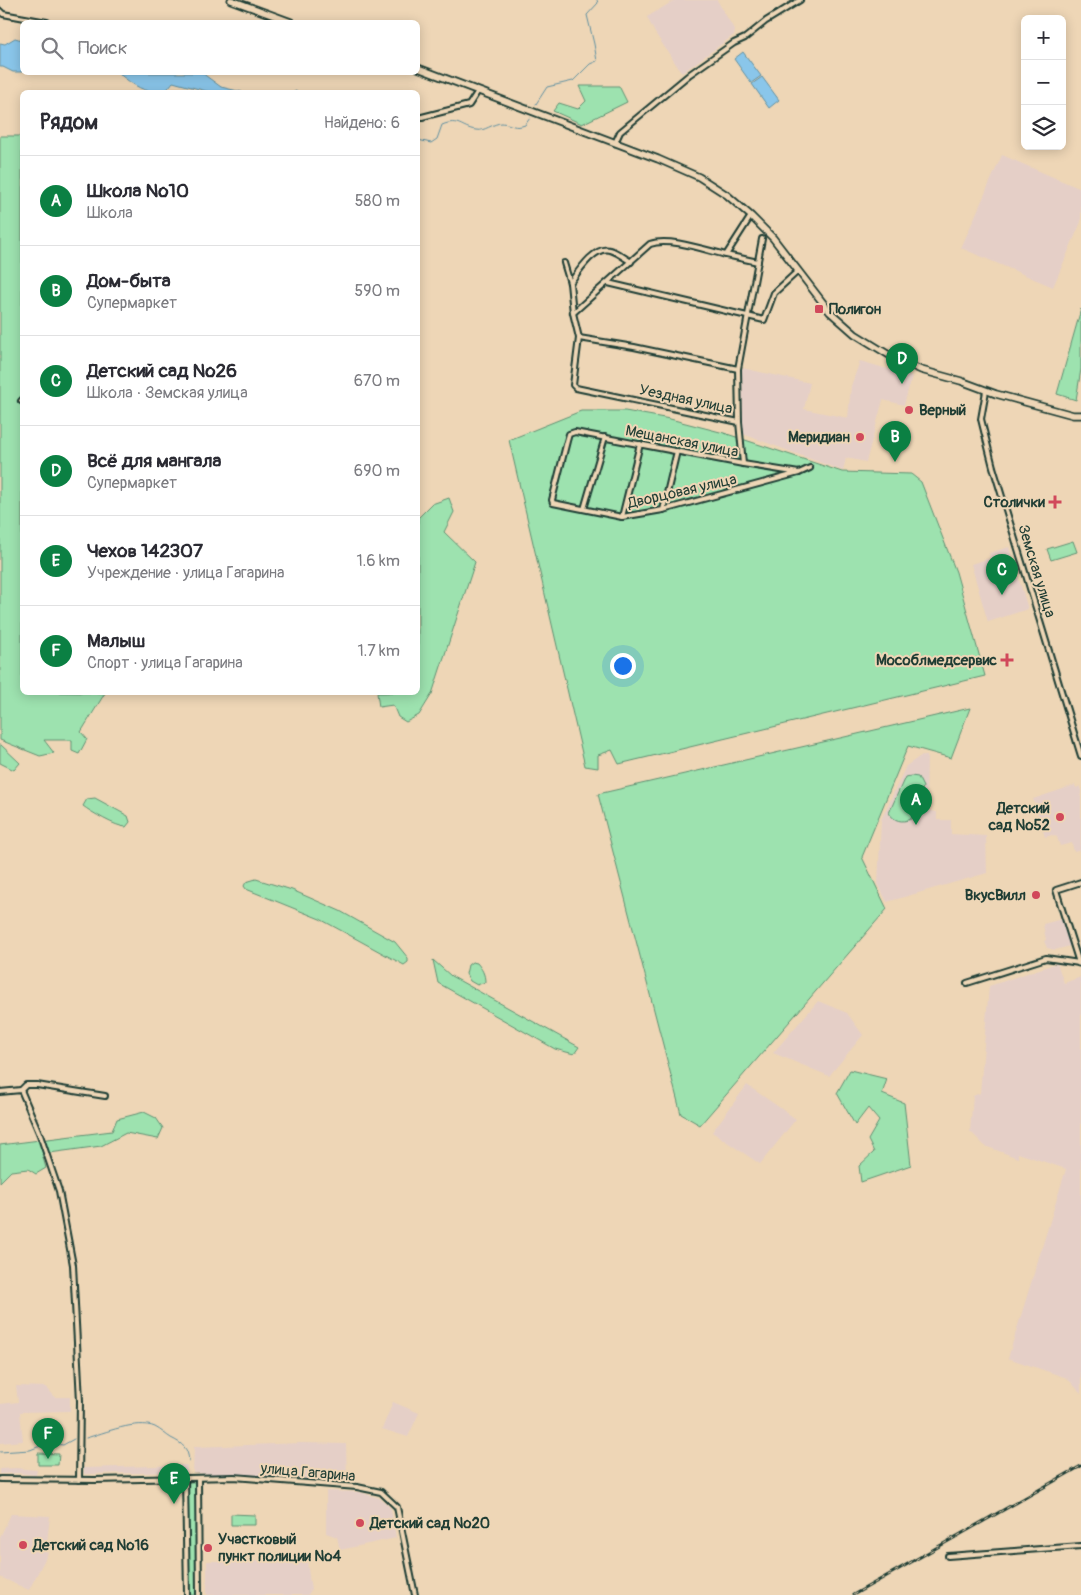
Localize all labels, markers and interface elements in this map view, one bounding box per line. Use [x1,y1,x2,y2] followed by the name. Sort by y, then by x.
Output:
[1021,15,1066,150] map controls
[1021,15,1066,60] button: +
[20,20,420,75] search box
[38,34,66,62] icon: search
[78,36,128,60] text: Поиск
[1021,60,1066,105] button: −
[1021,105,1066,150] button: layers
[40,109,98,136] text: Рядом
[324,113,400,133] text: Найдено: 6
[87,179,189,203] text: Школа №10
[51,191,61,211] text: A
[355,191,400,211] text: 580 m
[87,203,133,223] text: Школа
[87,269,171,293] text: Дом-быта
[51,281,61,301] text: B
[354,281,400,301] text: 590 m
[87,293,177,313] text: Супермаркет
[829,300,882,319] place label: Полигон
[813,303,825,315] marker: Полигон
[886,343,918,384] pin: D
[87,359,237,383] text: Детский сад №26
[51,371,61,391] text: C
[354,371,400,391] text: 670 m
[638,380,734,419] street label: Уездная улица
[87,383,248,403] text: Школа · Земская улица
[919,401,966,420] place label: Верный
[903,404,915,416] marker: Верный
[624,421,740,462] street label: Мещанская улица
[879,421,911,462] pin: B
[788,428,851,447] place label: Меридиан
[854,431,866,443] marker: Меридиан
[87,449,221,473] text: Всё для мангала
[51,461,61,481] text: D
[354,461,400,481] text: 690 m
[625,470,738,513] street label: Дворцовая улица
[87,473,177,493] text: Супермаркет
[984,493,1045,512] place label: Столички
[1049,496,1061,508] marker: Столички
[1013,522,1060,620] street label: Земская улица
[87,539,203,563] text: Чехов 142307
[52,551,60,571] text: E
[357,551,400,571] text: 1.6 km
[986,554,1018,595] pin: C
[87,563,284,583] text: Учреждение · улица Гагарина
[87,629,145,653] text: Малыш
[51,641,61,661] text: F
[357,641,400,661] text: 1.7 km
[876,651,997,670] place label: Мособлмедсервис
[87,653,243,673] text: Спорт · улица Гагарина
[610,653,636,679] your location
[1001,654,1013,666] marker: Мособлмедсервис
[900,784,932,825] pin: A
[987,799,1050,835] place label: Детский сад №52
[1054,811,1066,823] marker: Детский сад №52
[965,886,1026,905] place label: ВкусВилл
[1030,889,1042,901] marker: ВкусВилл
[32,1418,64,1459] pin: F
[259,1459,356,1486] street label: улица Гагарина
[158,1463,190,1504] pin: E
[369,1514,490,1533] place label: Детский сад №20
[354,1517,366,1529] marker: Детский сад №20
[218,1530,341,1566] place label: Участковый пункт полиции №4
[32,1536,149,1555] place label: Детский сад №16
[17,1539,29,1551] marker: Детский сад №16
[202,1542,214,1554] marker: Участковый пункт полиции №4

